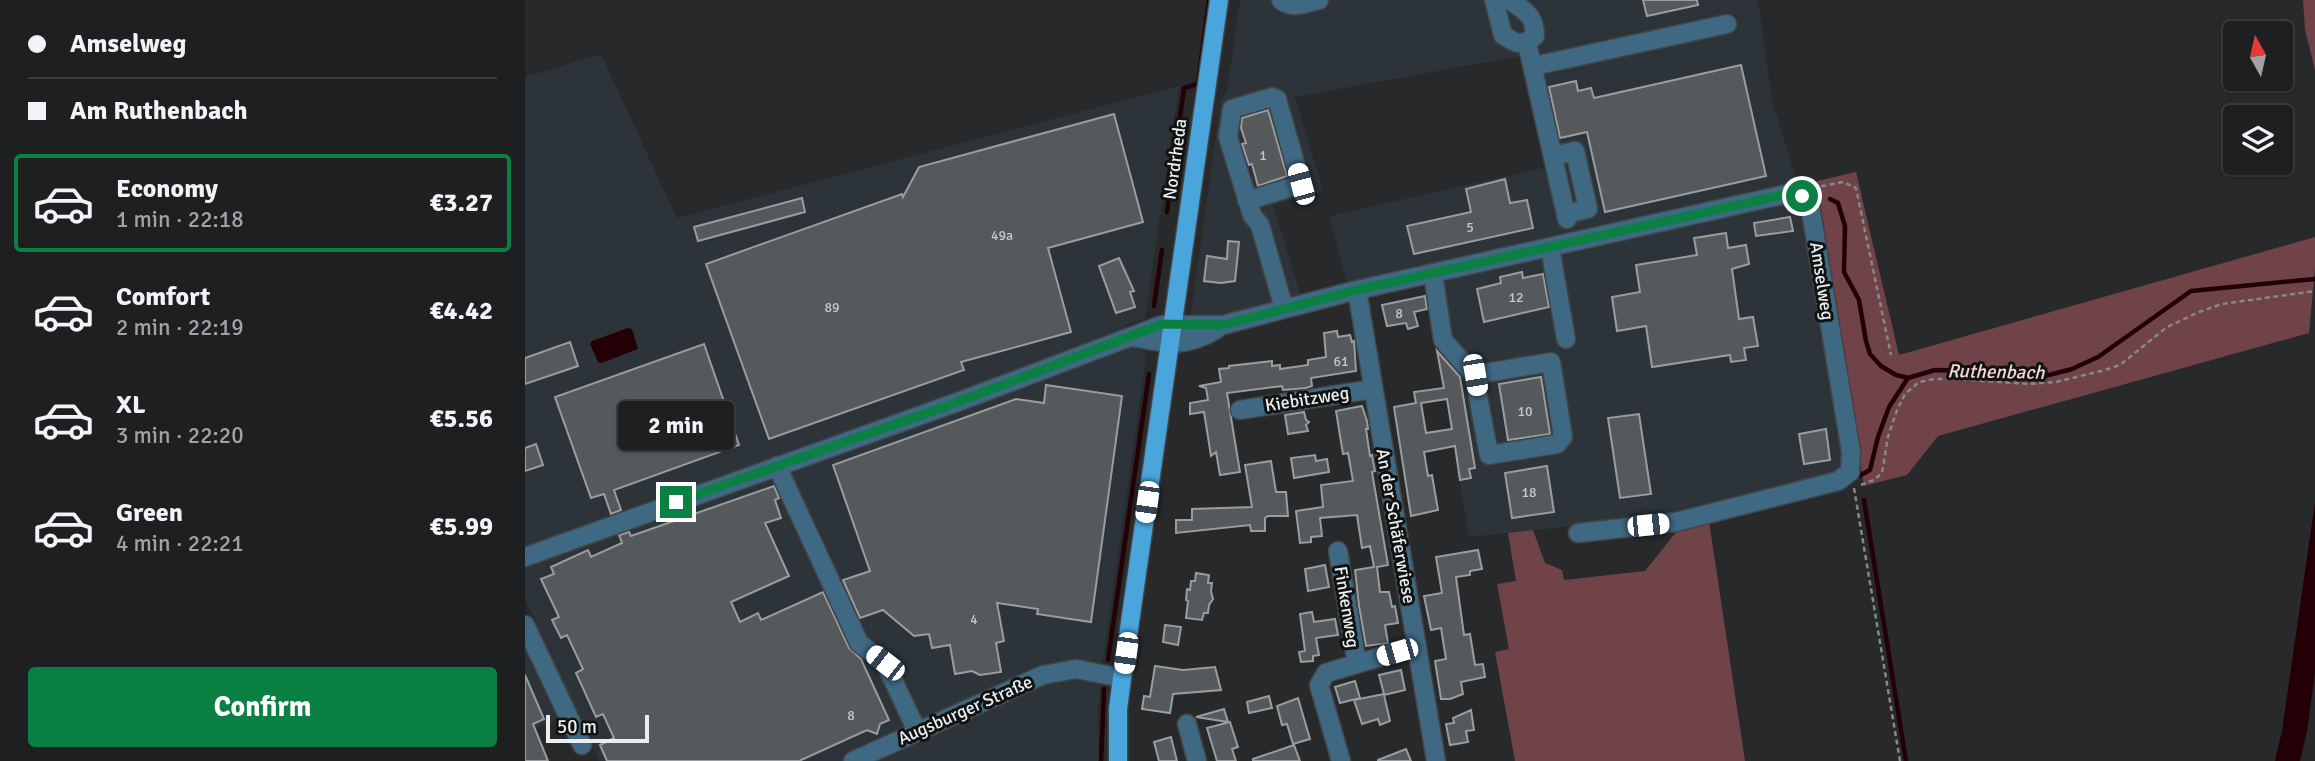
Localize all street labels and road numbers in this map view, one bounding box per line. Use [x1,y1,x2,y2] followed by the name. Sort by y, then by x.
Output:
[1158,117,1192,201] street label: Nordrheda
[1805,240,1839,322] street label: Amselweg
[1263,382,1351,416] street label: Kiebitzweg
[1372,447,1420,605] street label: An der Schäferwiese
[1330,564,1364,650] street label: Finkenweg
[894,670,1036,750] street label: Augsburger Straße

